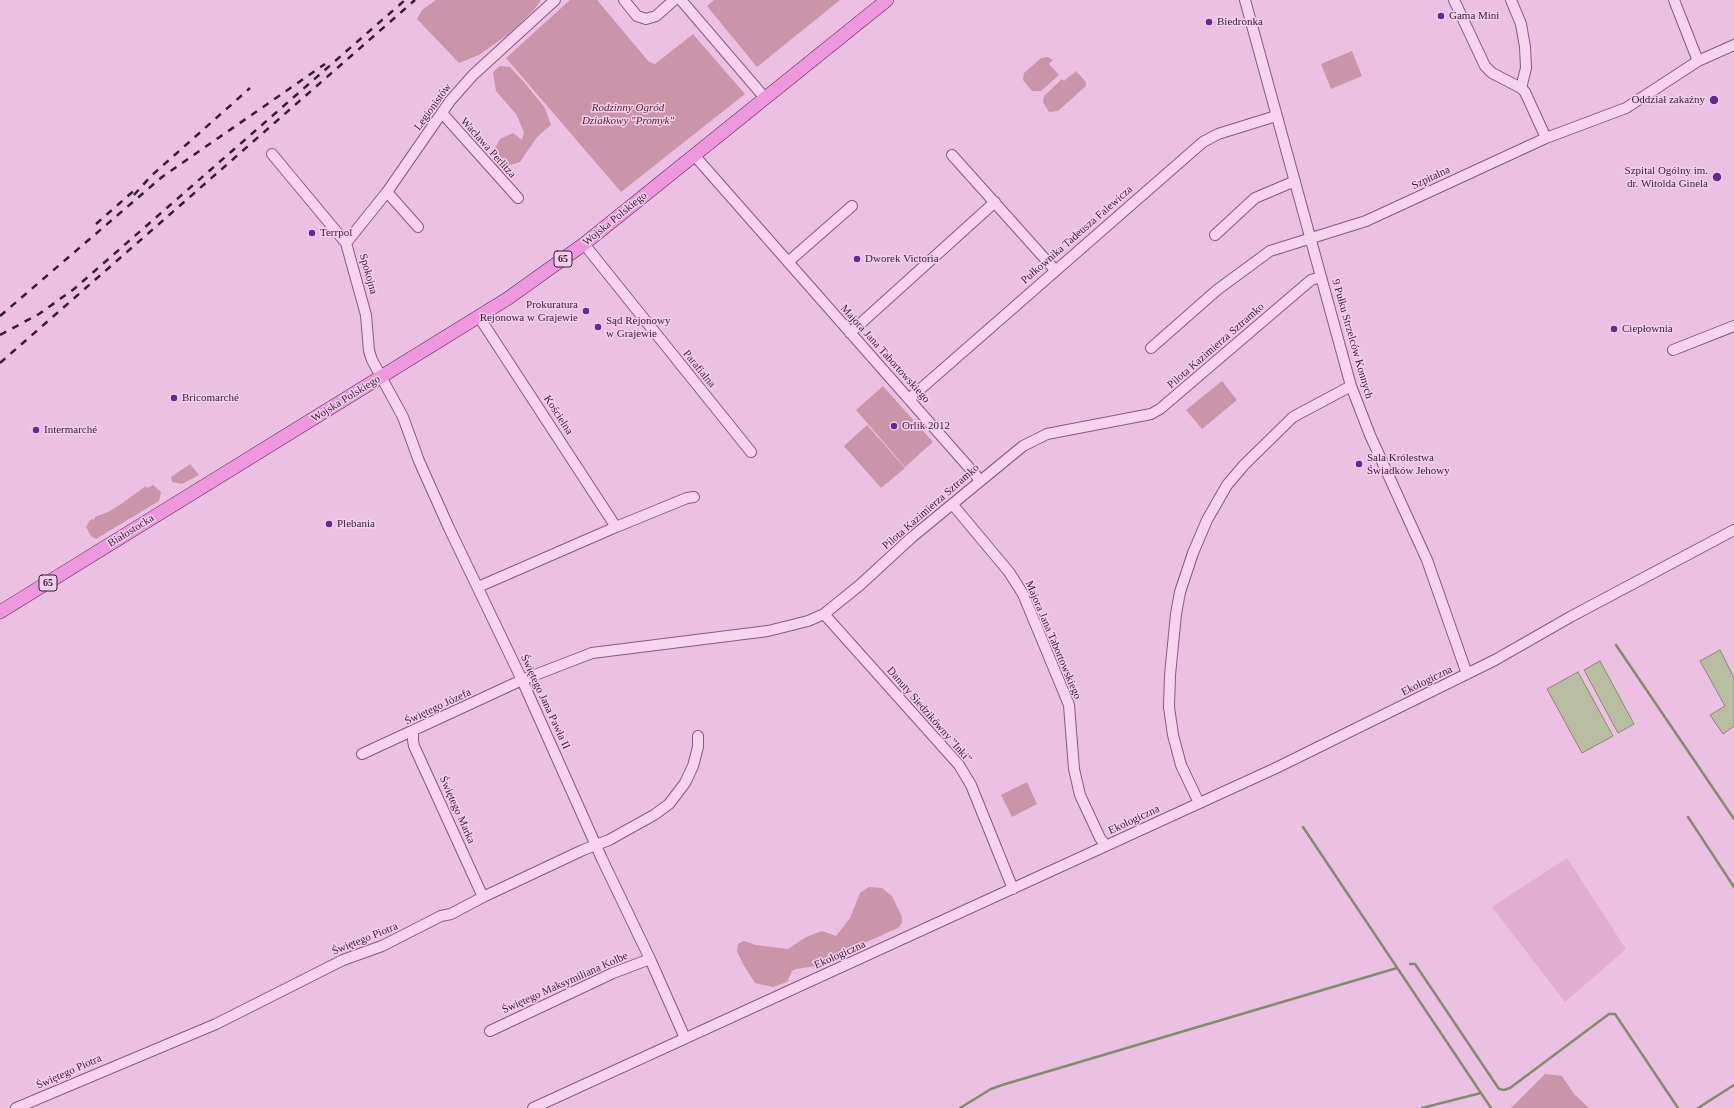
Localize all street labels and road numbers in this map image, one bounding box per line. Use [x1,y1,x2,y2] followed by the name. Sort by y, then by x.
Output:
[411,81,455,133] street label: Legionistów
[458,115,518,181] street label: Wacława Perlitza
[1410,163,1452,193] street label: Szpitalna
[1019,183,1135,287] street label: Pułkownika Tadeusza Falewicza
[580,189,650,249] street label: Wojska Polskiego
[554,251,572,267] road number: 65
[356,252,380,296] street label: Spokojna
[1329,278,1375,400] street label: 9 Pułku Strzelców Konnych
[1165,300,1267,392] street label: Pilota Kazimierza Sztramko
[837,302,933,406] street label: Majora Jana Tabortowskiego
[680,348,718,390] street label: Parafialna
[309,373,383,425] street label: Wojska Polskiego
[540,393,576,437] street label: Kościelna
[880,461,982,553] street label: Pilota Kazimierza Sztramko
[105,512,157,550] street label: Białostocka
[39,575,57,591] road number: 65
[1022,579,1084,701] street label: Majora Jana Tabortowskiego
[517,653,573,751] street label: Świętego Jana Pawła II
[1399,663,1455,699] street label: Ekologiczna
[884,664,974,766] street label: Danuty Siedzikówny ”Inki”
[403,686,473,728] street label: Świętego Józefa
[436,774,478,846] street label: Świętego Marka
[1106,802,1162,838] street label: Ekologiczna
[330,920,400,958] street label: Świętego Piotra
[812,938,868,972] street label: Ekologiczna
[500,949,630,1017] street label: Świętego Maksymiliana Kolbe
[34,1052,104,1092] street label: Świętego Piotra

